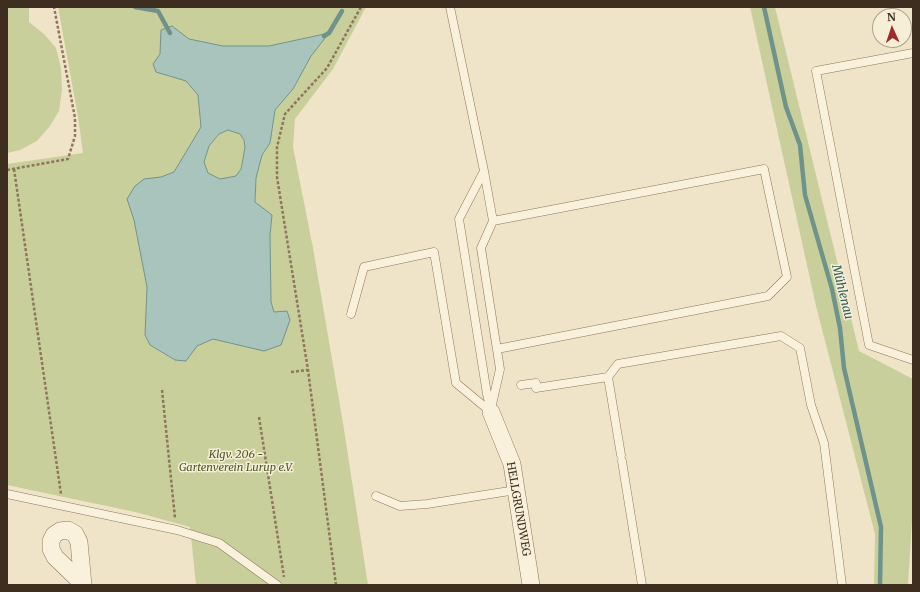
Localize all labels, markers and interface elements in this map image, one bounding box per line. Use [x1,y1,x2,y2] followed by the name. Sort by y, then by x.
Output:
[872,8,912,48] north arrow
[887,10,896,24] text: N
[828,263,856,321] water label: Mühlenau
[179,448,293,474] park label: Klgv. 206 - Gartenverein Lurup e.V.
[503,461,533,557] street label: HELLGRUNDWEG

